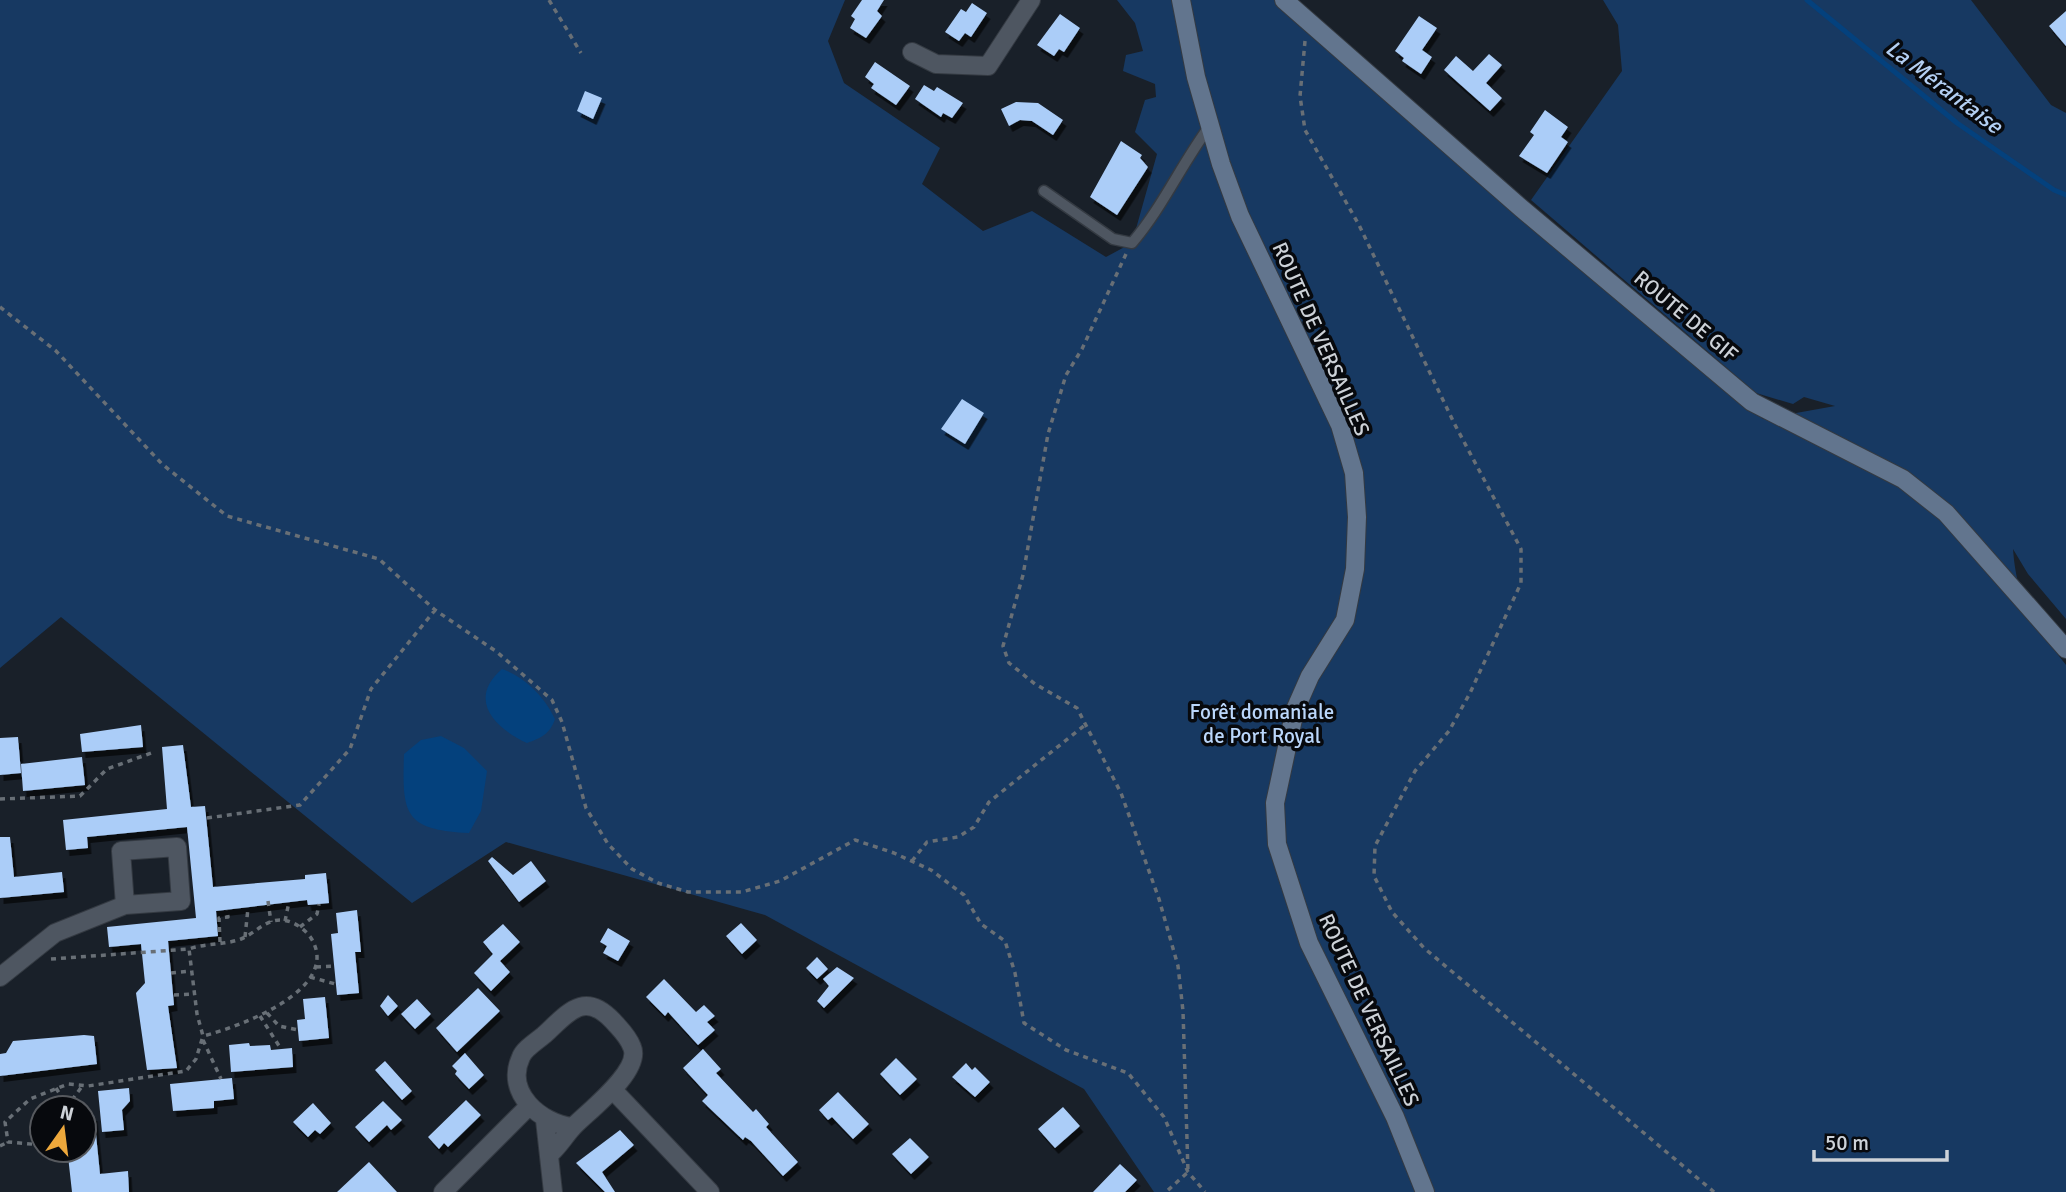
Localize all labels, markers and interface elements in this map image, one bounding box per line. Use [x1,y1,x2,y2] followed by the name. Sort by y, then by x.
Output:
[1880,34,2009,141] water label: La Mérantaise
[1267,238,1375,440] street label: ROUTE DE VERSAILLES
[1629,265,1743,367] street label: ROUTE DE GIF
[1190,699,1334,749] park label: Forêt domaniale de Port Royal
[1313,910,1425,1110] street label: ROUTE DE VERSAILLES
[28,1094,98,1164] north arrow
[58,1100,76,1127] text: N
[1814,1118,1947,1162] scale bar
[1825,1130,1869,1156] text: 50 m

